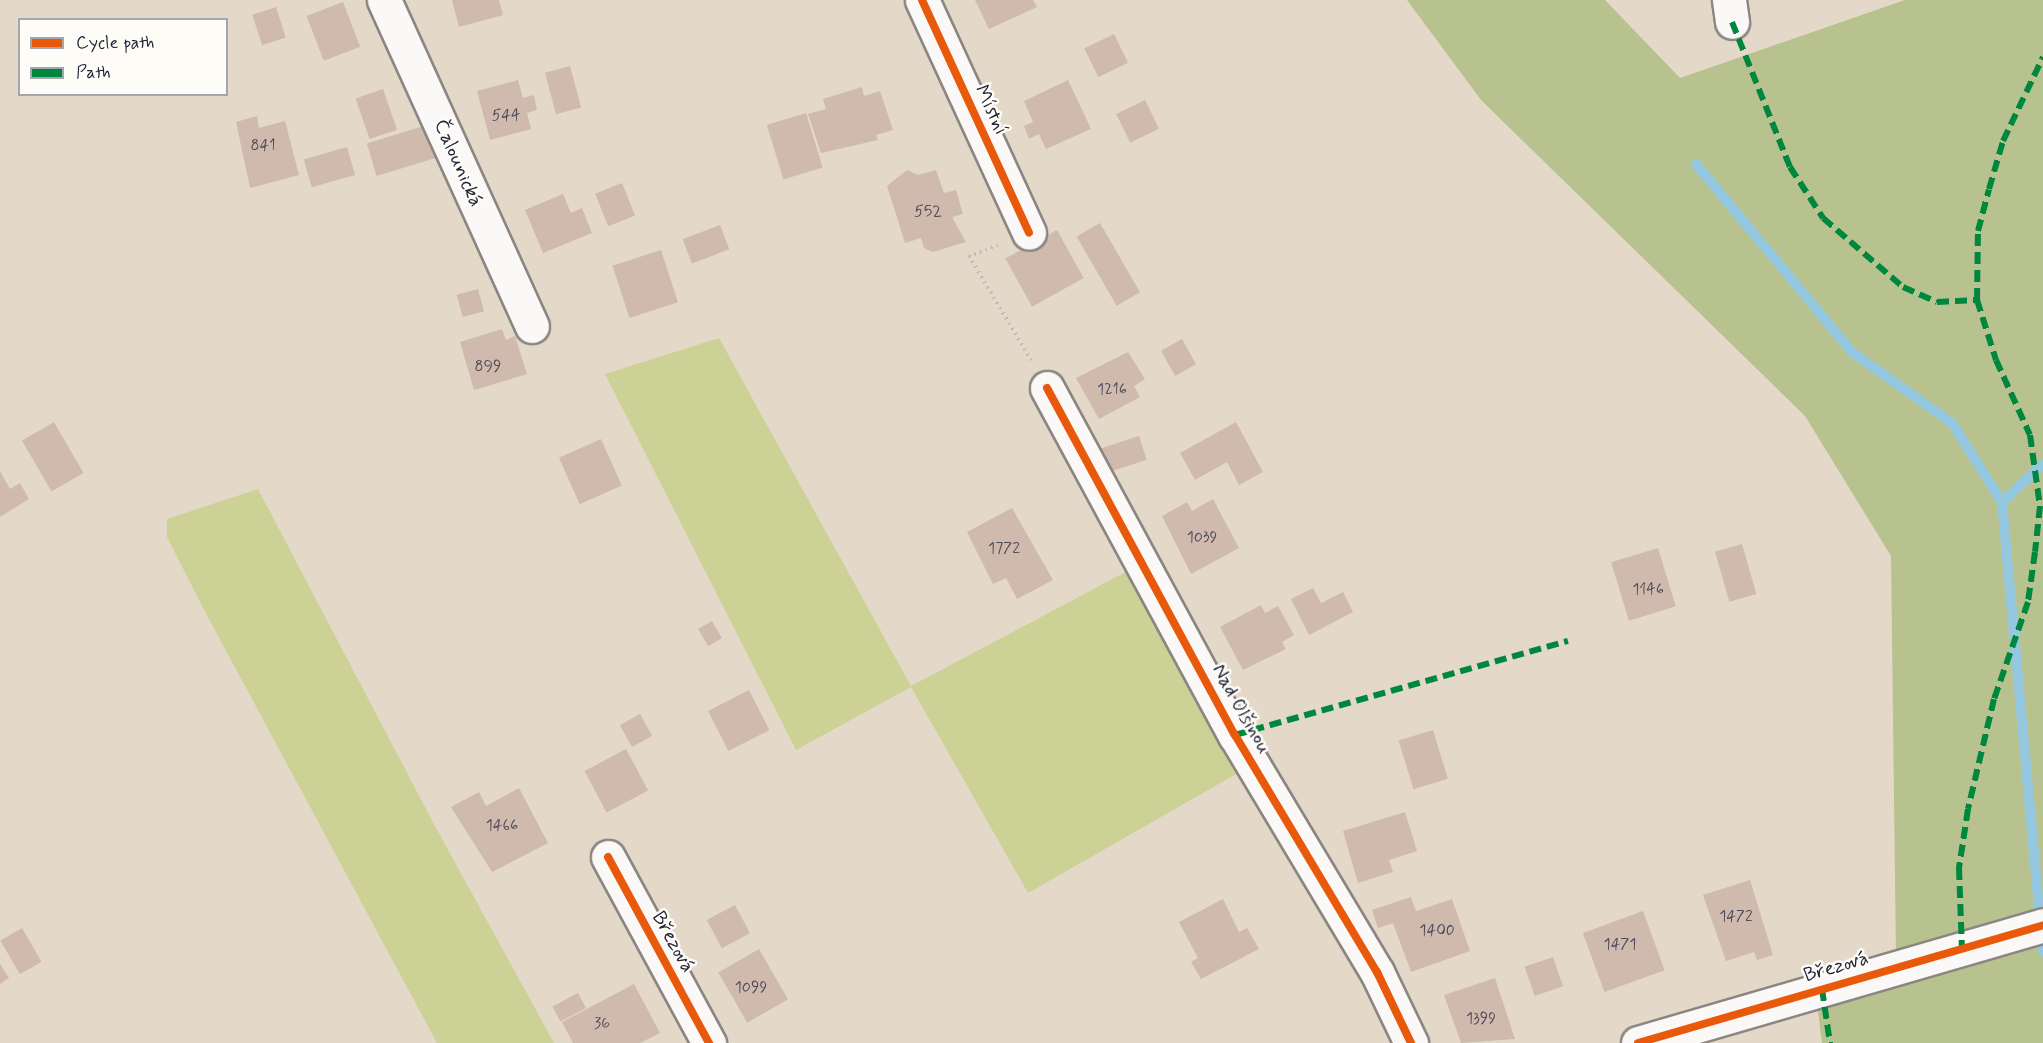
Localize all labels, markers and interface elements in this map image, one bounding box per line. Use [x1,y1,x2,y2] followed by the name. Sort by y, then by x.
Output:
[18,18,228,96] legend
[76,31,154,55] text: Cycle path
[76,61,111,85] text: Path
[969,81,1013,139] street label: Místní
[492,106,520,126] house number: 544
[428,116,488,210] street label: Čalounická
[251,136,275,156] house number: 841
[914,202,942,222] house number: 552
[475,357,501,377] house number: 899
[1097,380,1127,400] house number: 1216
[1187,528,1217,548] house number: 1039
[988,539,1020,559] house number: 1772
[1632,580,1664,600] house number: 1146
[1206,660,1276,758] street label: Nad Olšinou
[486,816,518,836] house number: 1466
[646,907,700,977] street label: Březová
[1719,907,1753,927] house number: 1472
[1419,921,1455,941] house number: 1400
[1604,935,1636,955] house number: 1471
[1801,946,1871,988] street label: Březová
[735,978,767,998] house number: 1099
[1466,1009,1496,1029] house number: 1399
[594,1014,610,1034] house number: 36

